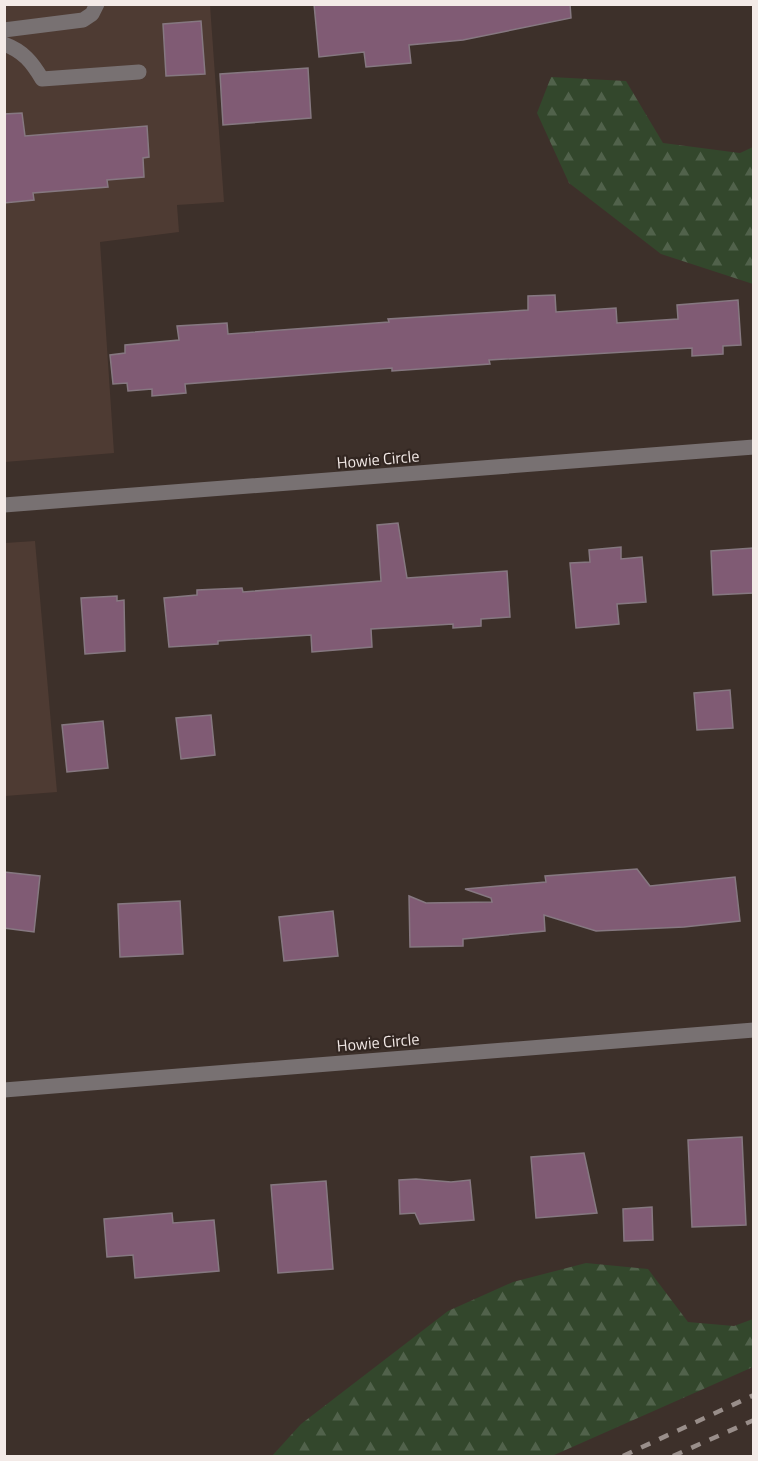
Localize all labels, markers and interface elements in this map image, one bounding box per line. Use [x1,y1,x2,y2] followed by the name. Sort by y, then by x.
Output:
[336,443,420,475] street label: Howie Circle
[336,1026,420,1058] street label: Howie Circle

